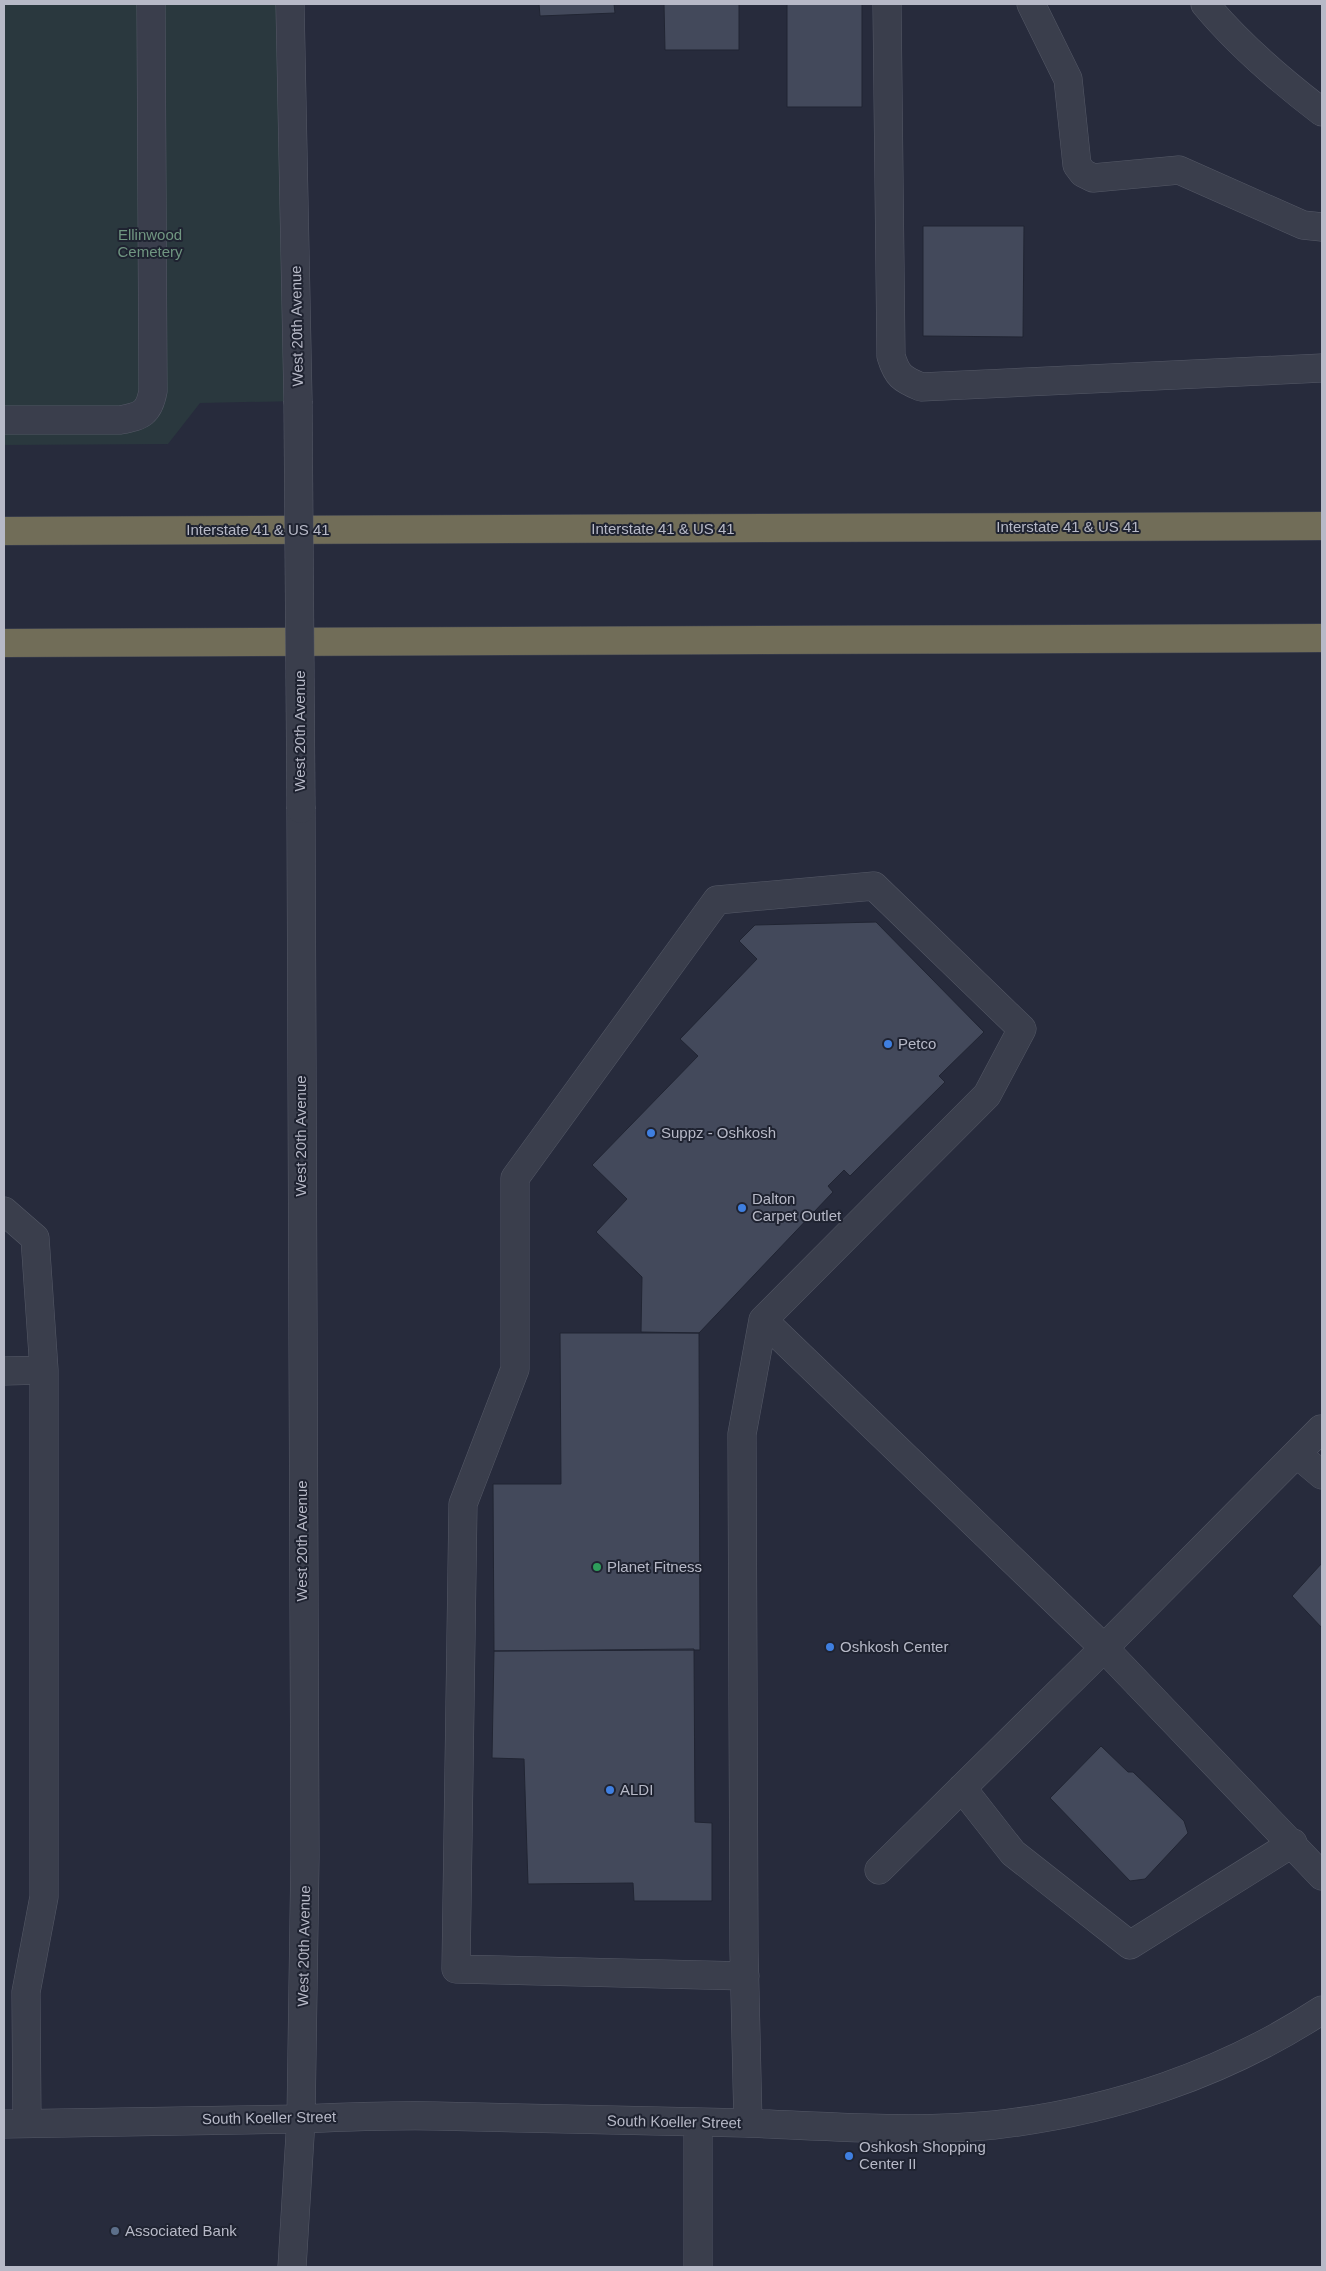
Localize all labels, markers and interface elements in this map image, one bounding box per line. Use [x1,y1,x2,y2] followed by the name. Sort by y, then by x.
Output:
[117,226,183,260] park label: Ellinwood Cemetery
[287,265,306,387] street label: West 20th Avenue
[996,518,1140,535] street label: Interstate 41 & US 41
[591,520,735,537] street label: Interstate 41 & US 41
[186,521,330,538] street label: Interstate 41 & US 41
[291,670,308,792] street label: West 20th Avenue
[898,1035,936,1052] place label: Petco
[882,1038,894,1050] marker: Petco
[292,1075,309,1197] street label: West 20th Avenue
[661,1124,776,1141] place label: Suppz - Oshkosh
[645,1127,657,1139] marker: Suppz - Oshkosh
[752,1190,842,1224] place label: Dalton Carpet Outlet
[736,1202,748,1214] marker: Dalton Carpet Outlet
[293,1480,310,1602] street label: West 20th Avenue
[607,1558,702,1575] place label: Planet Fitness
[591,1561,603,1573] marker: Planet Fitness
[840,1638,948,1655] place label: Oshkosh Center
[824,1641,836,1653] marker: Oshkosh Center
[620,1781,653,1798] place label: ALDI
[604,1784,616,1796] marker: ALDI
[294,1885,313,2007] street label: West 20th Avenue
[202,2108,337,2127] street label: South Koeller Street
[607,2112,742,2131] street label: South Koeller Street
[859,2138,986,2172] place label: Oshkosh Shopping Center II
[843,2150,855,2162] marker: Oshkosh Shopping Center II
[125,2222,237,2239] place label: Associated Bank
[109,2225,121,2237] marker: Associated Bank

